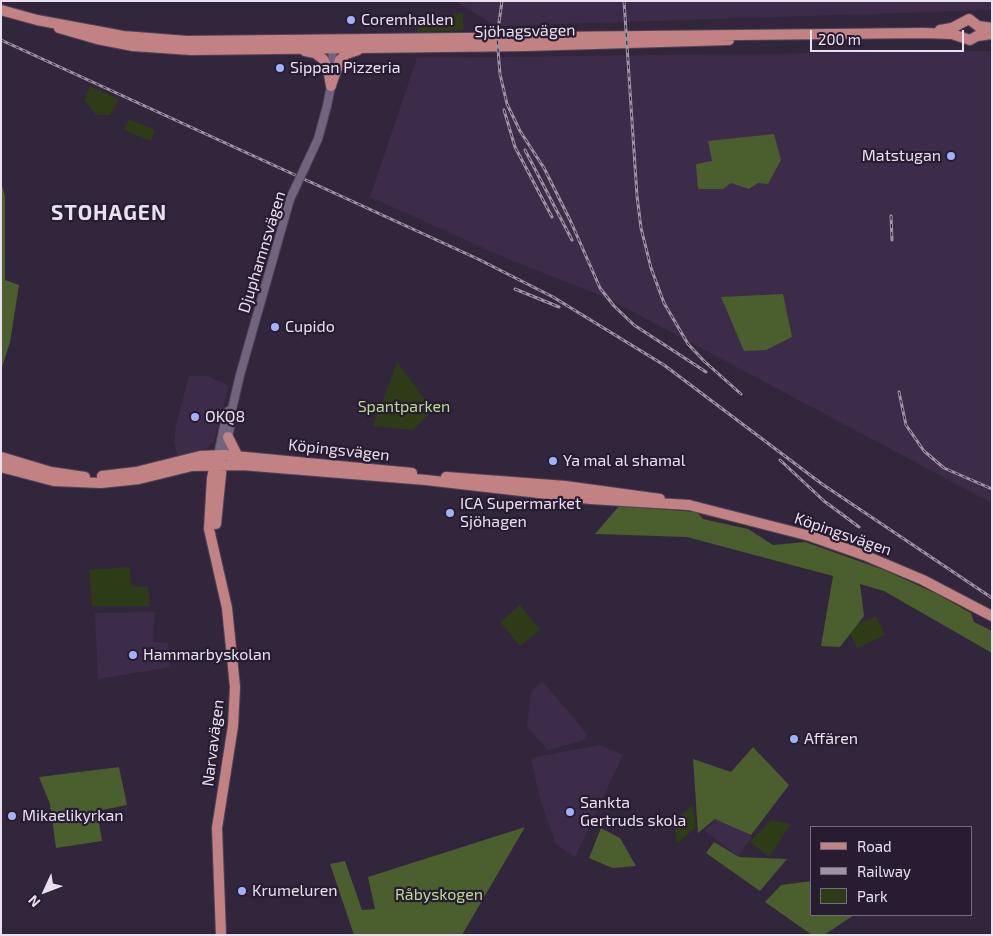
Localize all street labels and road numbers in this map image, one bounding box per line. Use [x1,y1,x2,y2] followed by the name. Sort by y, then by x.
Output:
[474,21,576,41] street label: Sjöhagsvägen
[234,189,290,315] street label: Djuphamnsvägen
[287,435,391,465] street label: Köpingsvägen
[792,508,894,560] street label: Köpingsvägen
[198,698,228,788] street label: Narvavägen

